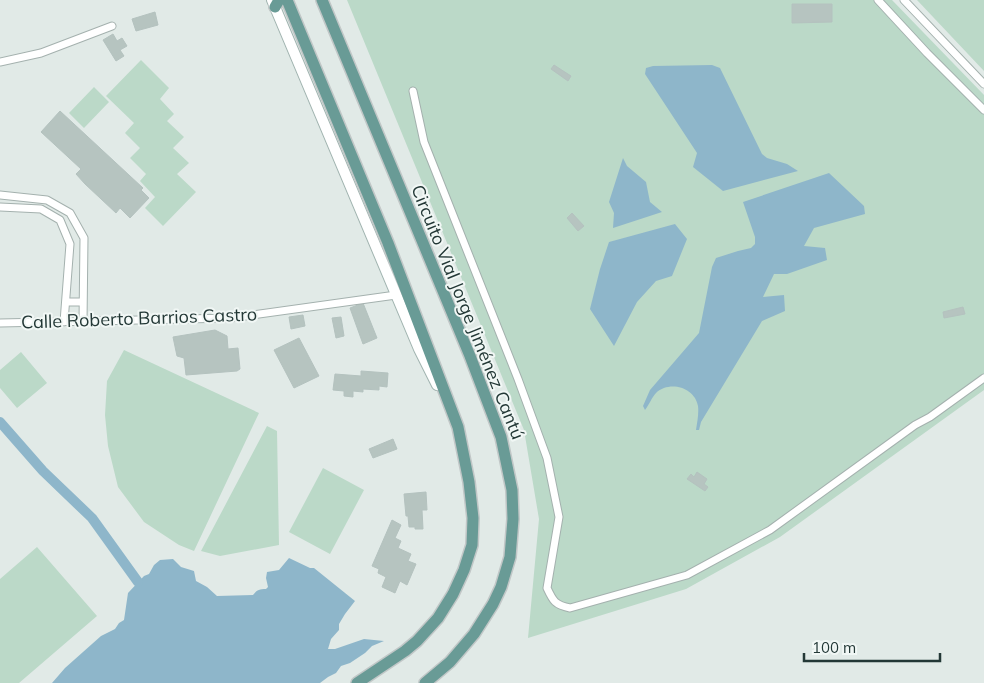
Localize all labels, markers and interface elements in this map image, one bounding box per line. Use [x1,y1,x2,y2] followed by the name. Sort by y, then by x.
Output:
[406,181,530,443] street label: Circuito Vial Jorge Jiménez Cantú
[21,302,257,334] street label: Calle Roberto Barrios Castro
[804,630,940,662] scale bar
[812,638,856,657] text: 100 m

